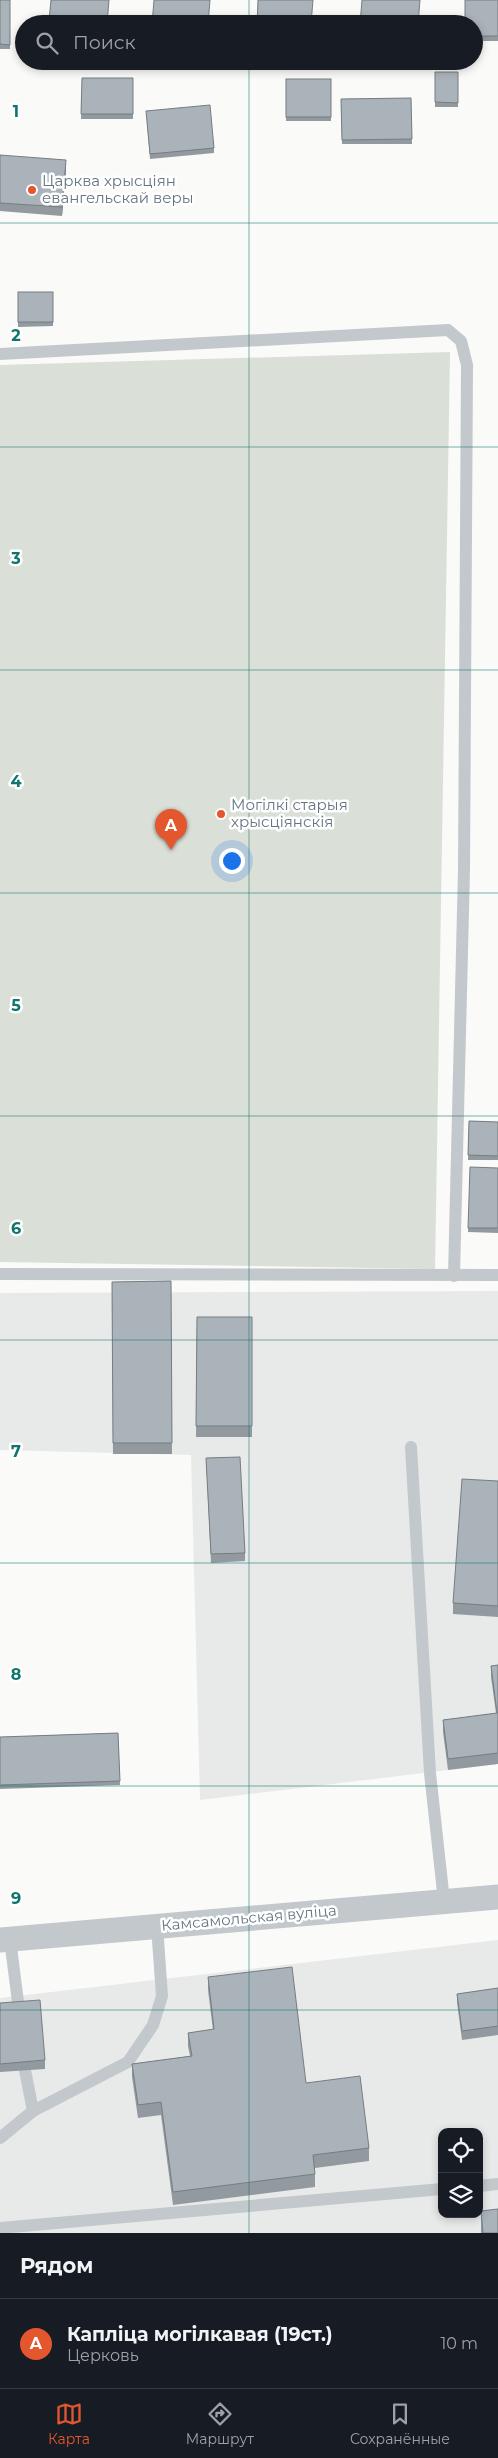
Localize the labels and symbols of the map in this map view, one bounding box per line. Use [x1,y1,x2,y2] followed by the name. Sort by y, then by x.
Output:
[13,102,19,121] text: 1
[42,171,194,207] place label: Царква хрысціян евангельскай веры
[26,184,38,196] marker: Царква хрысціян евангельскай веры
[11,326,21,345] text: 2
[10,549,21,568] text: 3
[10,772,22,791] text: 4
[231,795,348,831] place label: Могілкі старыя хрысціянскія
[215,808,227,820] marker: Могілкі старыя хрысціянскія
[155,809,187,850] pin: A
[219,848,245,874] your location
[11,996,21,1015] text: 5
[11,1219,21,1238] text: 6
[11,1442,21,1461] text: 7
[11,1665,21,1684] text: 8
[11,1889,21,1908] text: 9
[161,1900,337,1935] street label: Камсамольская вуліца

